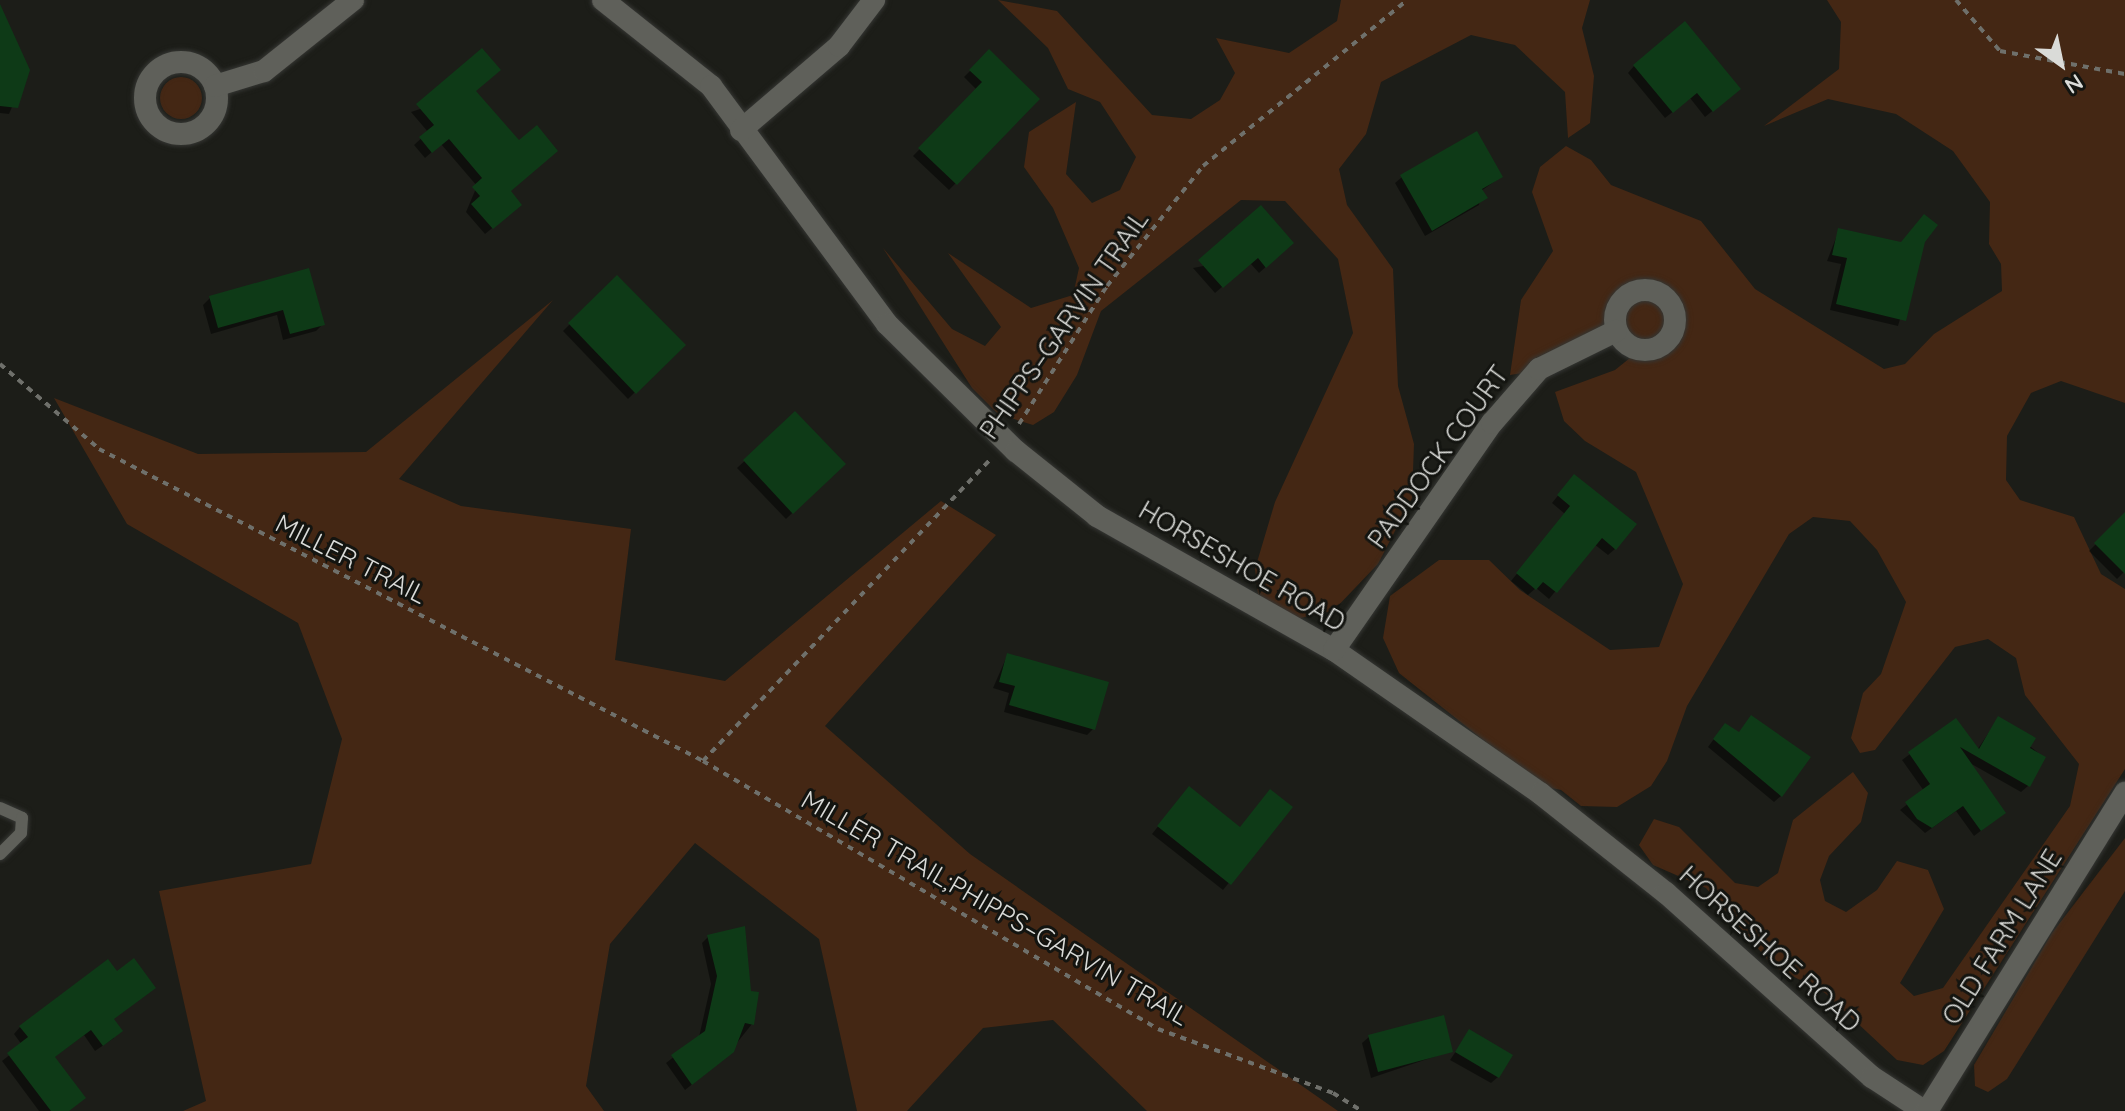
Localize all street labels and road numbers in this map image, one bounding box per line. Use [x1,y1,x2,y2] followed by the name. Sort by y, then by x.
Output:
[973,205,1155,445] street label: PHIPPS–GARVIN TRAIL
[1361,359,1515,555] street label: PADDOCK COURT
[1133,494,1351,638] street label: HORSESHOE ROAD
[270,508,432,610] street label: MILLER TRAIL
[796,784,1194,1032] street label: MILLER TRAIL;PHIPPS–GARVIN TRAIL
[1936,844,2068,1030] street label: OLD FARM LANE
[1673,859,1867,1039] street label: HORSESHOE ROAD

